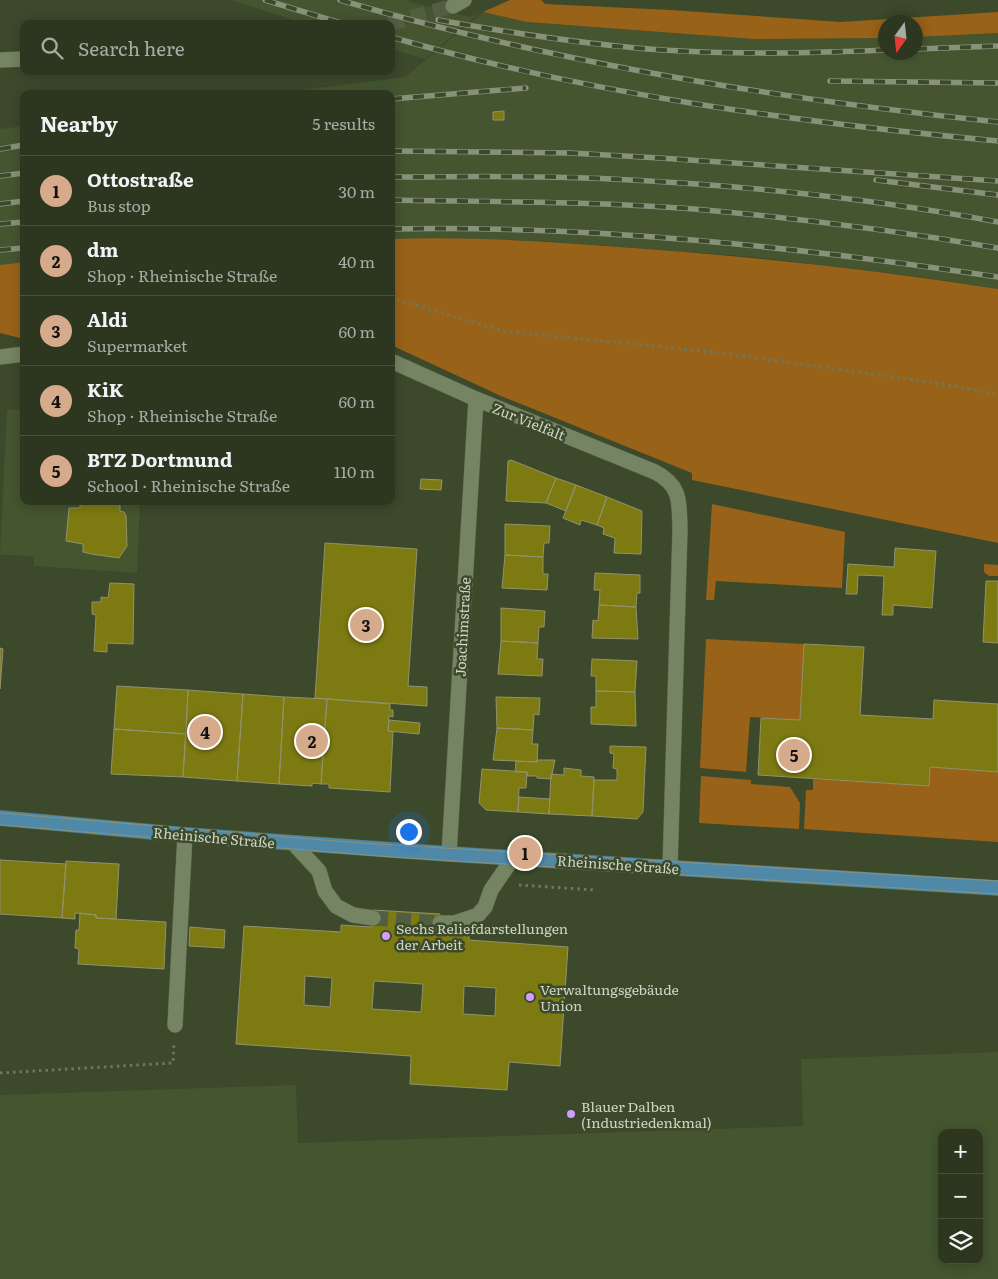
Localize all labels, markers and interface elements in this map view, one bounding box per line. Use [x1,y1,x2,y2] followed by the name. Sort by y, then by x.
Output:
[878,15,923,60] north arrow
[20,20,395,75] search box
[38,34,66,62] icon: search
[78,34,185,62] text: Search here
[40,107,118,138] text: Nearby
[312,111,375,135] text: 5 results
[87,165,194,193] text: Ottostraße
[53,179,59,203] text: 1
[338,179,375,203] text: 30 m
[87,193,151,217] text: Bus stop
[87,235,118,263] text: dm
[52,249,60,273] text: 2
[338,249,375,273] text: 40 m
[87,263,277,287] text: Shop · Rheinische Straße
[87,305,128,333] text: Aldi
[52,319,60,343] text: 3
[338,319,375,343] text: 60 m
[87,333,187,357] text: Supermarket
[87,375,124,403] text: KiK
[51,389,61,413] text: 4
[338,389,375,413] text: 60 m
[490,397,569,445] street label: Zur Vielfalt
[87,403,277,427] text: Shop · Rheinische Straße
[87,445,232,473] text: BTZ Dortmund
[52,459,60,483] text: 5
[334,459,375,483] text: 110 m
[87,473,290,497] text: School · Rheinische Straße
[449,577,475,677] street label: Joachimstraße
[350,606,382,644] pin: 3
[189,713,221,751] pin: 4
[296,722,328,760] pin: 2
[778,736,810,774] pin: 5
[396,819,422,845] your location
[152,822,276,852] street label: Rheinische Straße
[509,834,541,872] pin: 1
[556,850,680,878] street label: Rheinische Straße
[396,918,568,954] place label: Sechs Reliefdarstellungen der Arbeit
[380,930,392,942] marker: Sechs Reliefdarstellungen der Arbeit
[540,979,679,1015] place label: Verwaltungsgebäude Union
[524,991,536,1003] marker: Verwaltungsgebäude Union
[581,1096,712,1132] place label: Blauer Dalben (Industriedenkmal)
[565,1108,577,1120] marker: Blauer Dalben (Industriedenkmal)
[938,1129,983,1264] map controls
[938,1129,983,1174] button: +
[938,1174,983,1219] button: −
[938,1219,983,1264] button: layers

